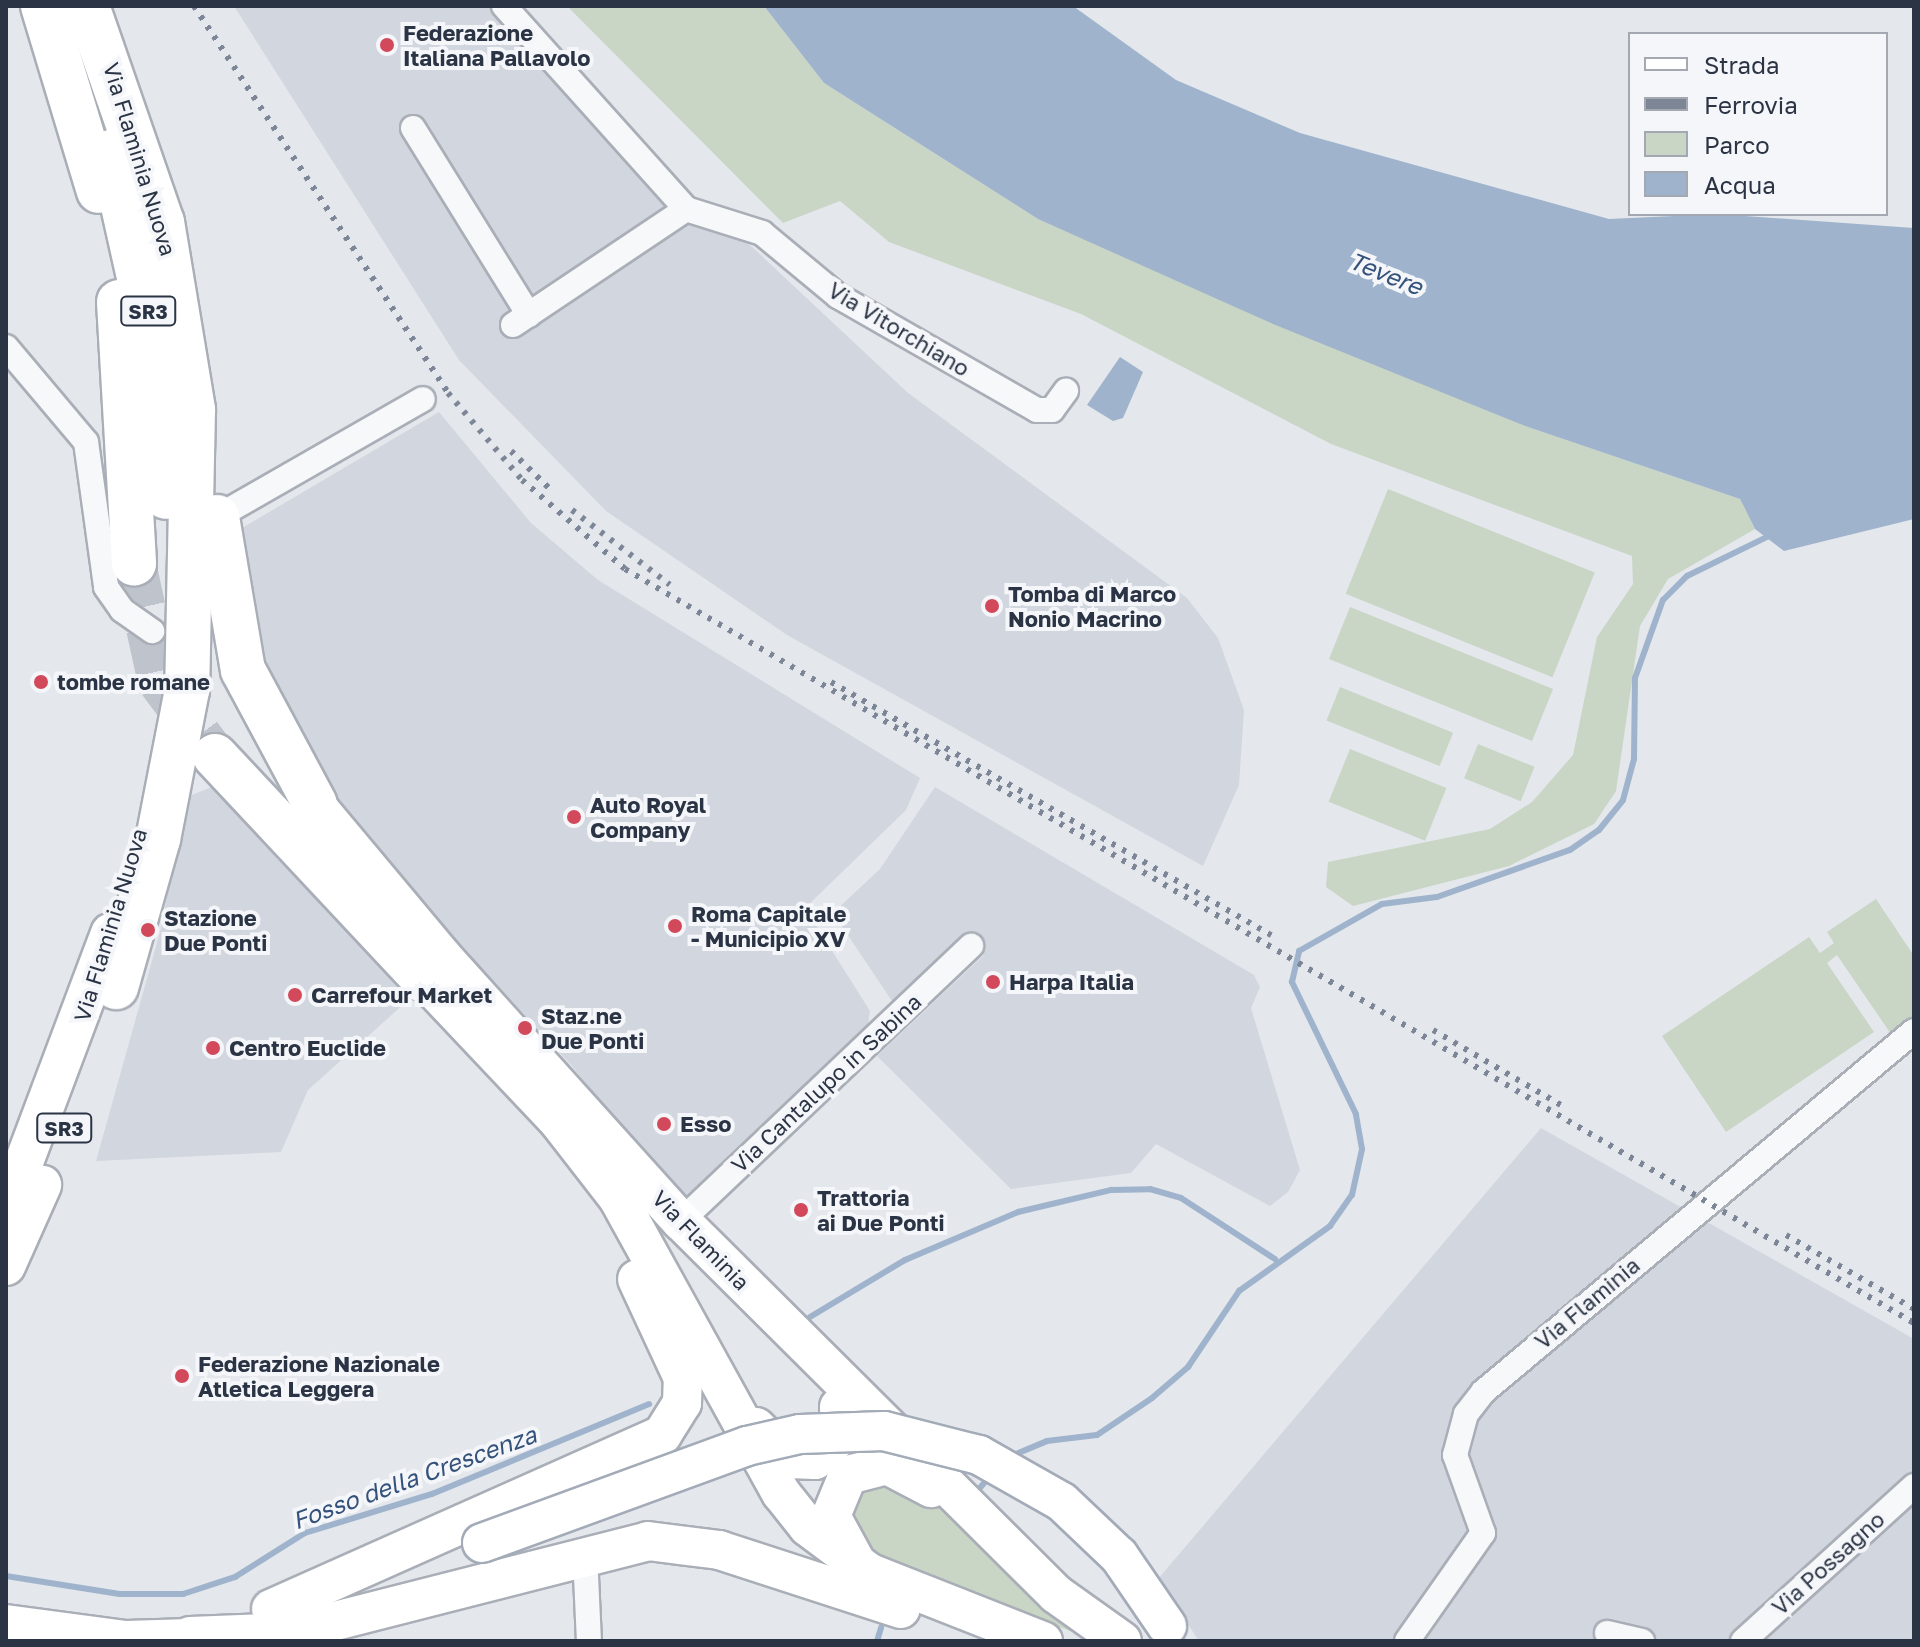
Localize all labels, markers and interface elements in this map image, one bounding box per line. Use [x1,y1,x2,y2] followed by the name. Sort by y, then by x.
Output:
[403,19,591,70] place label: Federazione Italiana Pallavolo
[1628,32,1888,216] legend
[378,36,396,54] marker: Federazione Italiana Pallavolo
[1704,50,1779,79] text: Strada
[98,59,182,259] street label: Via Flaminia Nuova
[1704,90,1798,119] text: Ferrovia
[1704,130,1770,159] text: Parco
[1704,170,1776,199] text: Acqua
[1345,245,1427,301] water label: Tevere
[824,276,974,382] street label: Via Vitorchiano
[120,295,176,327] road number: SR3
[1008,580,1176,632] place label: Tomba di Marco Nonio Macrino
[983,597,1001,615] marker: Tomba di Marco Nonio Macrino
[57,669,210,695] place label: tombe romane
[32,673,50,691] marker: tombe romane
[590,791,706,842] place label: Auto Royal Company
[565,808,583,826] marker: Auto Royal Company
[68,825,152,1025] street label: Via Flaminia Nuova
[691,900,846,952] place label: Roma Capitale - Municipio XV
[164,904,267,956] place label: Stazione Due Ponti
[666,917,684,935] marker: Roma Capitale - Municipio XV
[139,921,157,939] marker: Stazione Due Ponti
[1009,969,1134,995] place label: Harpa Italia
[984,973,1002,991] marker: Harpa Italia
[311,982,492,1008] place label: Carrefour Market
[286,986,304,1004] marker: Carrefour Market
[726,988,926,1178] street label: Via Cantalupo in Sabina
[541,1002,644,1054] place label: Staz.ne Due Ponti
[516,1019,534,1037] marker: Staz.ne Due Ponti
[229,1035,386,1061] place label: Centro Euclide
[204,1039,222,1057] marker: Centro Euclide
[680,1111,732,1137] place label: Esso
[36,1112,92,1144] road number: SR3
[655,1115,673,1133] marker: Esso
[817,1184,944,1236] place label: Trattoria ai Due Ponti
[647,1185,755,1295] street label: Via Flaminia
[792,1201,810,1219] marker: Trattoria ai Due Ponti
[1529,1252,1645,1354] street label: Via Flaminia
[198,1350,440,1402] place label: Federazione Nazionale Atletica Leggera
[173,1367,191,1385] marker: Federazione Nazionale Atletica Leggera
[288,1419,540,1535] water label: Fosso della Crescenza
[1766,1506,1890,1620] street label: Via Possagno

